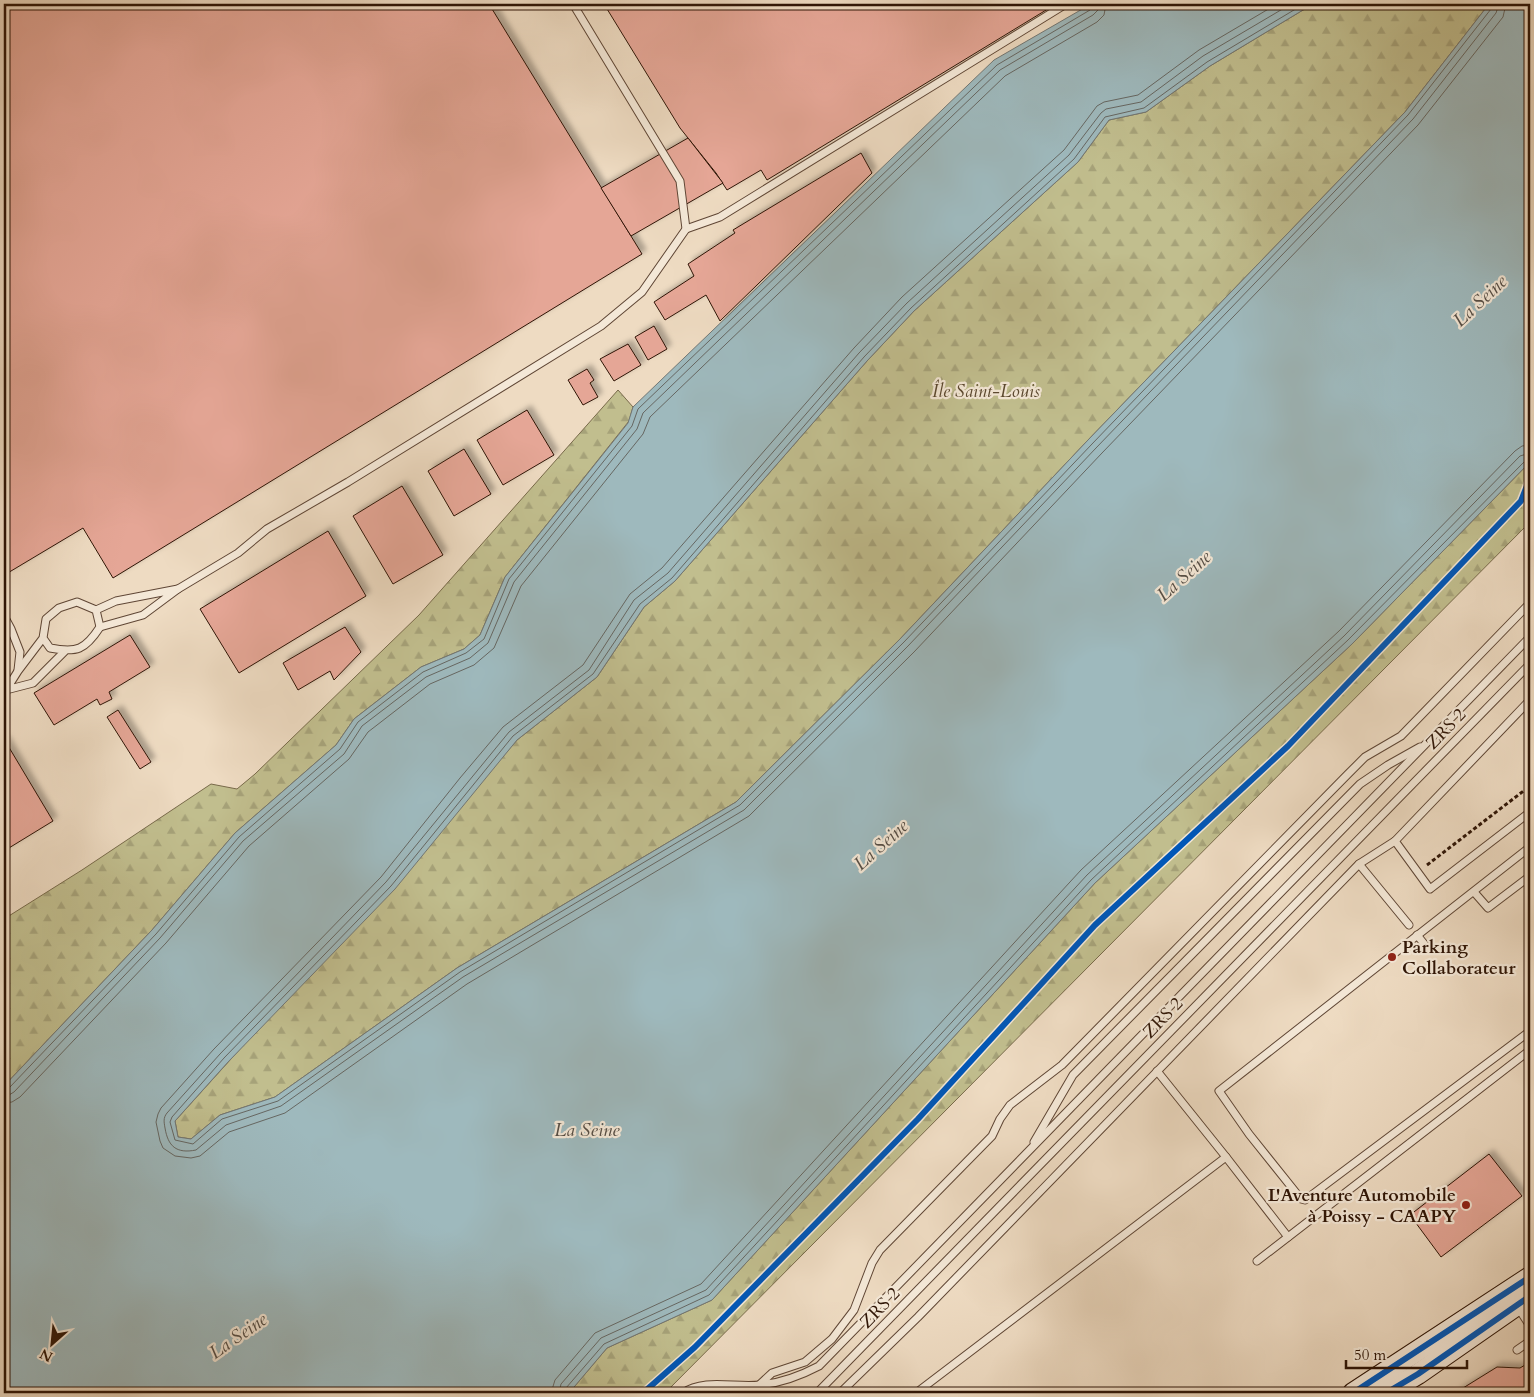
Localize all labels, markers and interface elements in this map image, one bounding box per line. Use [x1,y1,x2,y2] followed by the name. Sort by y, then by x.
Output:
[1447,269,1513,333] water label: La Seine
[932,379,1040,404] park label: Île Saint-Louis
[1151,544,1217,608] water label: La Seine
[1420,703,1472,755] street label: ZRS 2
[848,813,914,877] water label: La Seine
[1402,935,1516,981] place label: Parking Collaborateur
[1386,951,1398,963] marker: Parking Collaborateur
[1137,992,1189,1044] street label: ZRS 2
[554,1117,620,1143] water label: La Seine
[1268,1183,1457,1229] place label: L'Aventure Automobile à Poissy - CAAPY
[1460,1199,1472,1211] marker: L'Aventure Automobile à Poissy - CAAPY
[854,1282,906,1334] street label: ZRS 2
[204,1306,273,1365] water label: La Seine
[28,1320,78,1370] north arrow
[1346,1337,1468,1369] scale bar
[37,1344,56,1366] text: N
[1354,1345,1386,1365] text: 50 m

